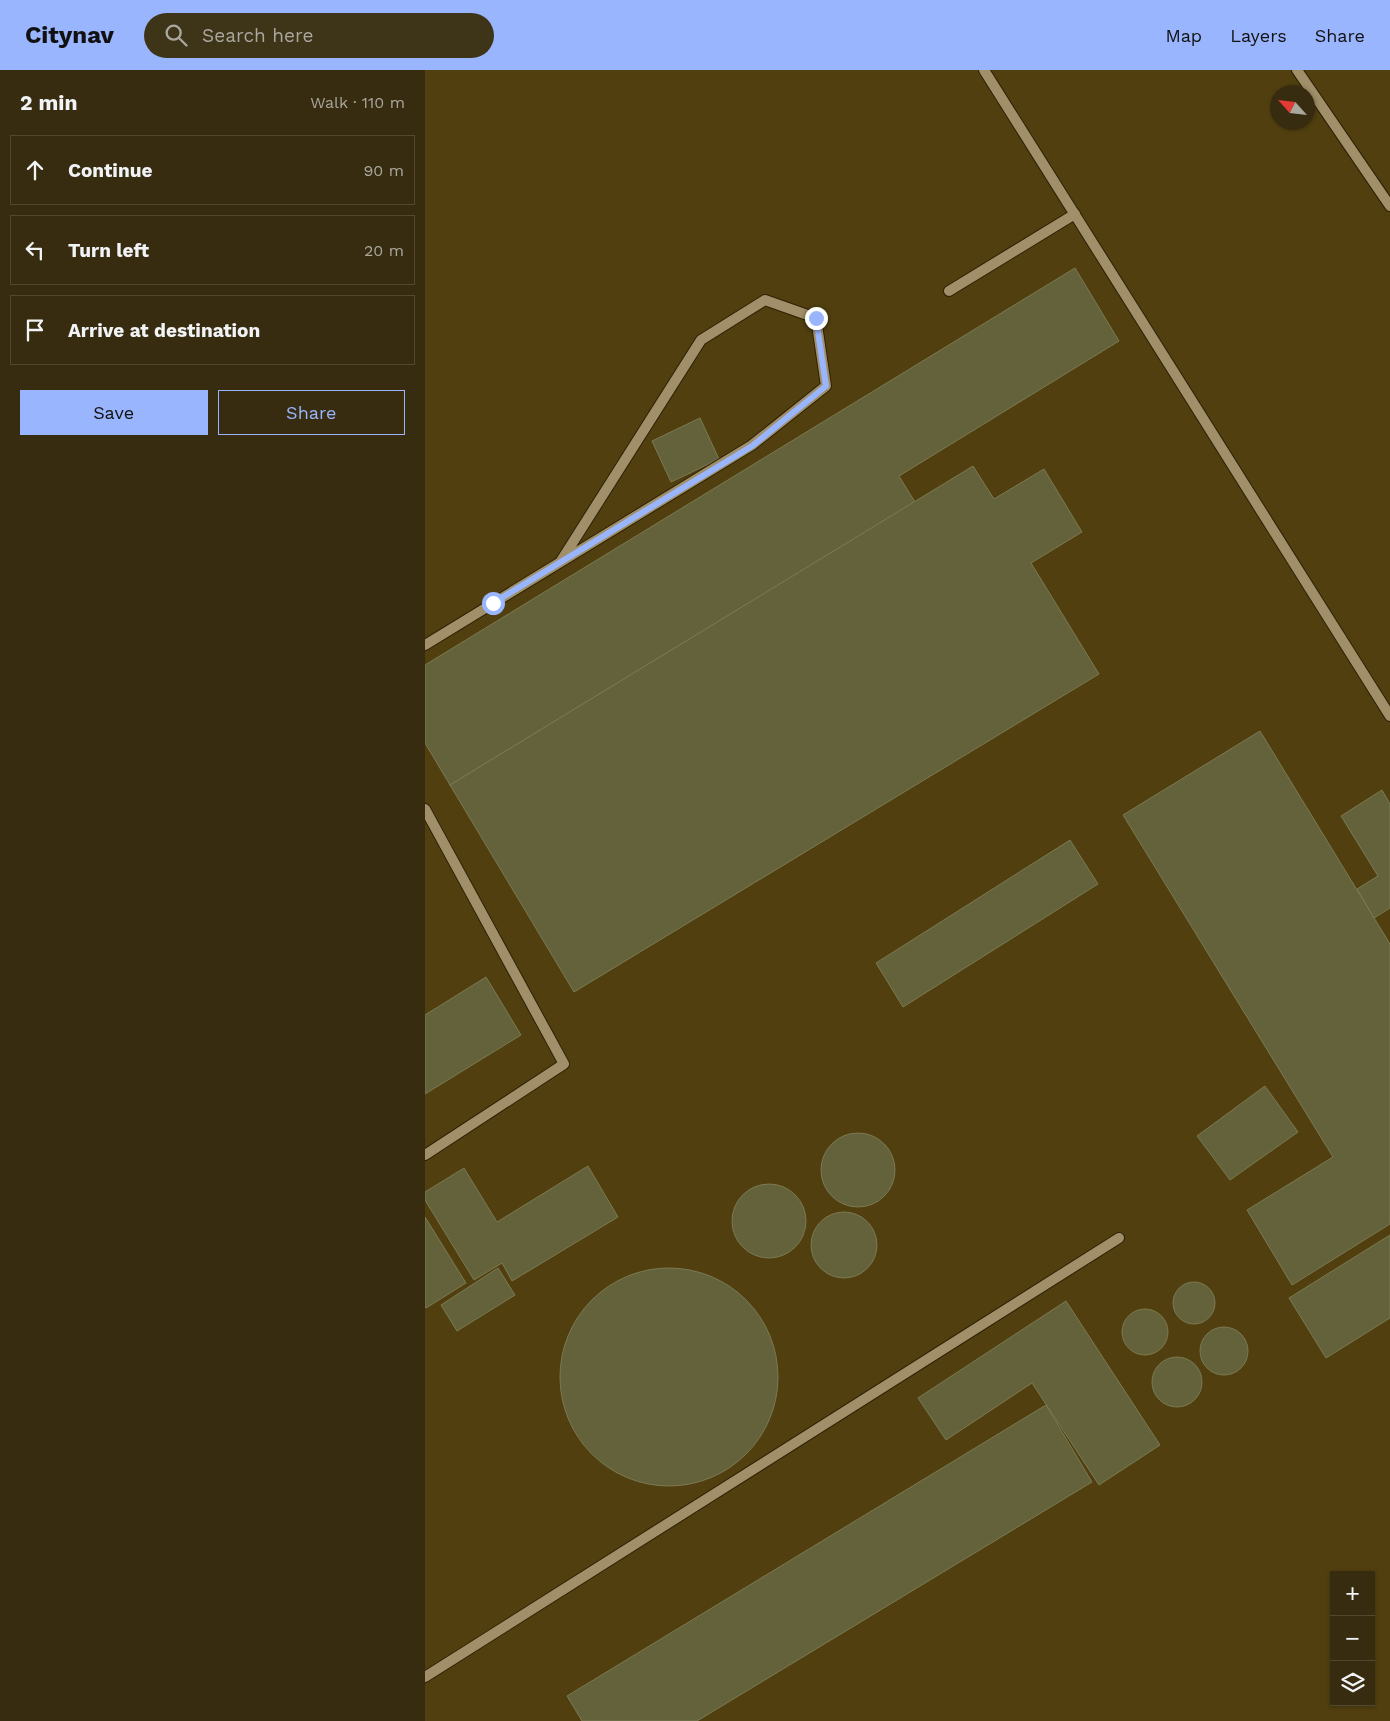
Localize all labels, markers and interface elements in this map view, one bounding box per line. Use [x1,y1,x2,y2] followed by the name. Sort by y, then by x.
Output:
[144,13,494,58] search box
[25,21,114,49] text: Citynav
[162,21,190,49] icon: search
[202,24,313,47] text: Search here
[1165,25,1202,46] text: Map
[1230,25,1287,46] text: Layers
[1315,25,1365,46] text: Share
[1270,85,1315,130] north arrow
[20,90,77,115] text: 2 min
[310,93,405,112] text: Walk · 110 m
[21,156,49,184] icon: ahead
[68,159,152,182] text: Continue
[363,161,404,180] text: 90 m
[21,236,49,264] icon: left
[68,239,149,262] text: Turn left
[364,241,404,260] text: 20 m
[805,307,828,330] route end
[21,316,49,344] icon: arrive
[68,319,260,342] text: Arrive at destination
[20,390,208,435] button: Save
[218,390,405,435] button: Share
[482,592,505,615] route start
[1330,1571,1375,1706] map controls
[1330,1571,1375,1616] button: +
[1330,1616,1375,1661] button: −
[1330,1661,1375,1706] button: layers

